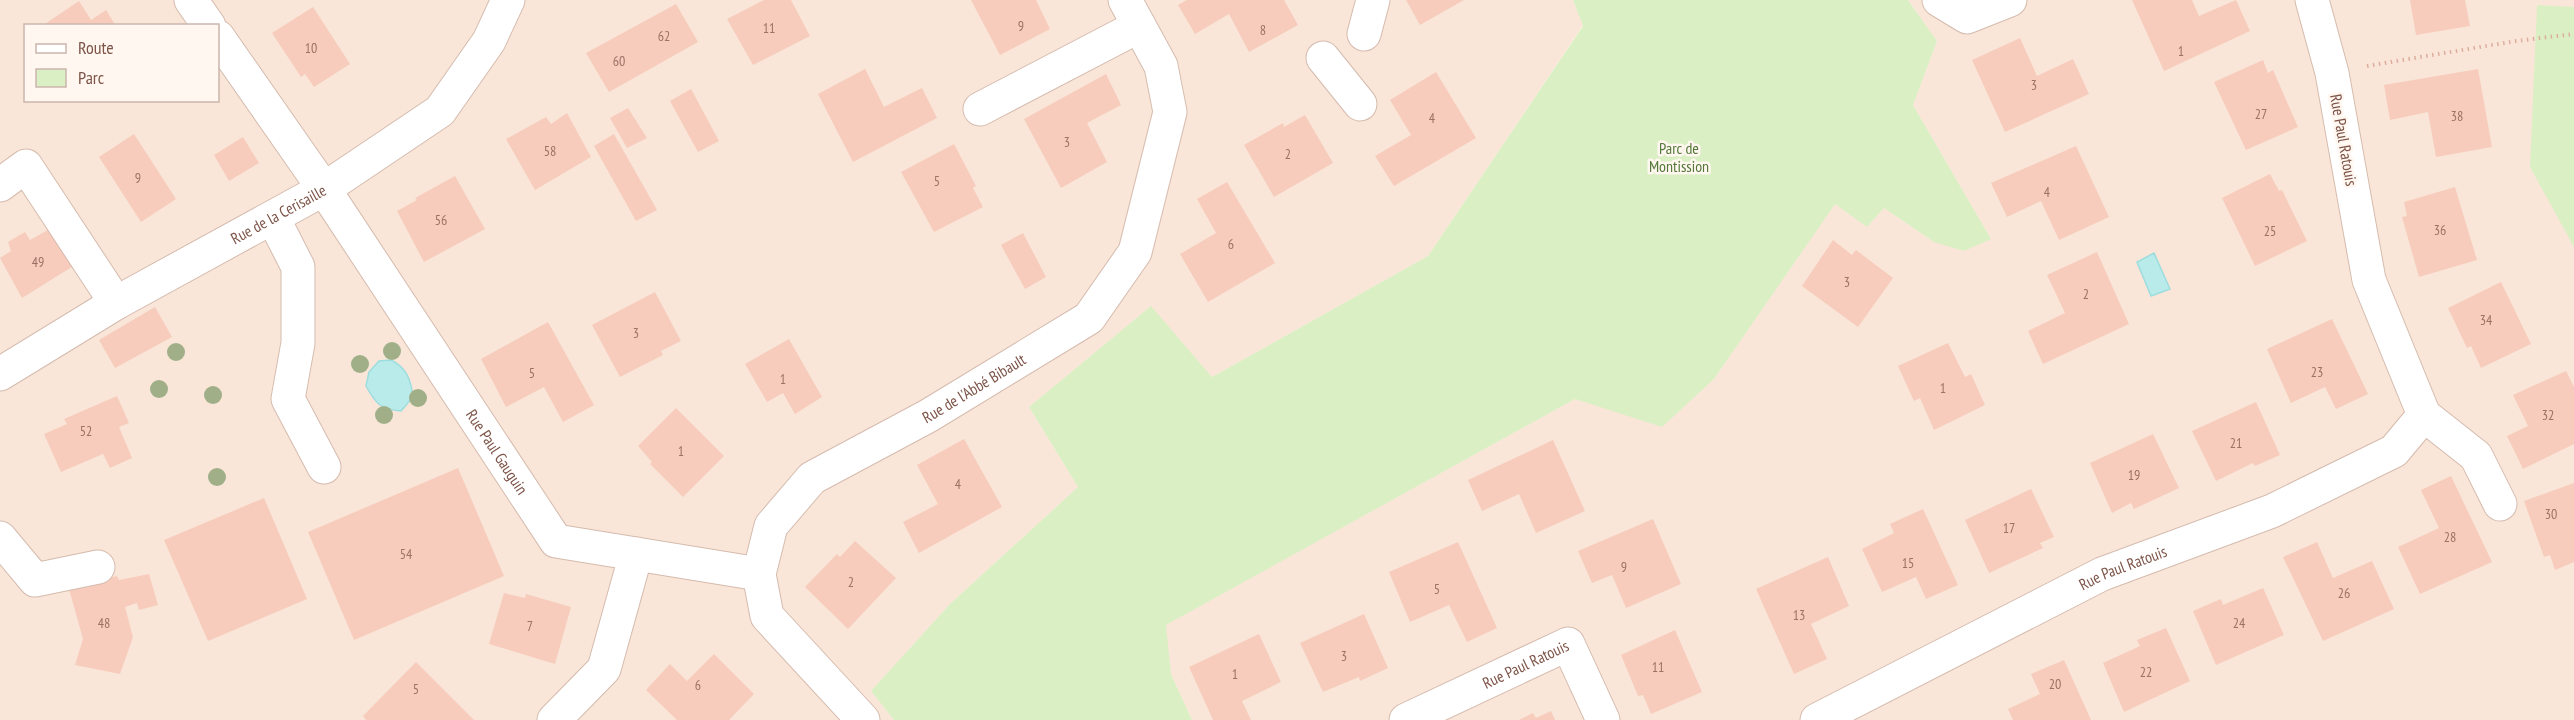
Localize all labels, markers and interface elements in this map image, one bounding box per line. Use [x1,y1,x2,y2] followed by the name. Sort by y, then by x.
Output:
[1018,17,1024,35] house number: 9
[763,19,775,37] house number: 11
[1260,21,1266,39] house number: 8
[24,24,219,102] legend
[658,27,670,45] house number: 62
[78,36,114,59] text: Route
[305,39,317,57] house number: 10
[2178,42,2184,60] house number: 1
[613,52,625,70] house number: 60
[78,66,105,89] text: Parc
[2031,76,2037,94] house number: 3
[2326,92,2362,188] street label: Rue Paul Ratouis
[2255,105,2267,123] house number: 27
[2451,107,2463,125] house number: 38
[1429,109,1436,127] house number: 4
[1064,133,1070,151] house number: 3
[1649,138,1709,176] park label: Parc de Montission
[544,142,556,160] house number: 58
[1285,145,1291,163] house number: 2
[135,169,141,187] house number: 9
[934,172,940,190] house number: 5
[227,180,329,248] street label: Rue de la Cerisaille
[2044,183,2051,201] house number: 4
[435,211,447,229] house number: 56
[2434,221,2446,239] house number: 36
[2264,222,2276,240] house number: 25
[1228,235,1234,253] house number: 6
[32,253,44,271] house number: 49
[1844,273,1850,291] house number: 3
[2083,285,2089,303] house number: 2
[2480,311,2493,329] house number: 34
[633,324,639,342] house number: 3
[919,349,1030,427] street label: Rue de l'Abbé Bibault
[2311,363,2323,381] house number: 23
[529,364,535,382] house number: 5
[780,370,786,388] house number: 1
[1940,379,1946,397] house number: 1
[462,406,532,498] street label: Rue Paul Gauguin
[2542,406,2554,424] house number: 32
[80,422,92,440] house number: 52
[2230,434,2242,452] house number: 21
[678,442,684,460] house number: 1
[2128,466,2140,484] house number: 19
[955,475,962,493] house number: 4
[2545,505,2557,523] house number: 30
[2003,519,2015,537] house number: 17
[2444,528,2456,546] house number: 28
[2075,541,2170,594] street label: Rue Paul Ratouis
[400,545,413,563] house number: 54
[1902,554,1914,572] house number: 15
[1621,558,1627,576] house number: 9
[848,573,854,591] house number: 2
[1434,580,1440,598] house number: 5
[2338,584,2350,602] house number: 26
[1793,606,1805,624] house number: 13
[98,614,110,632] house number: 48
[2233,614,2246,632] house number: 24
[527,617,533,635] house number: 7
[1479,635,1572,693] street label: Rue Paul Ratouis
[1341,647,1347,665] house number: 3
[1652,658,1664,676] house number: 11
[2140,663,2152,681] house number: 22
[1232,665,1238,683] house number: 1
[2049,675,2061,693] house number: 20
[695,676,701,694] house number: 6
[413,680,419,698] house number: 5

